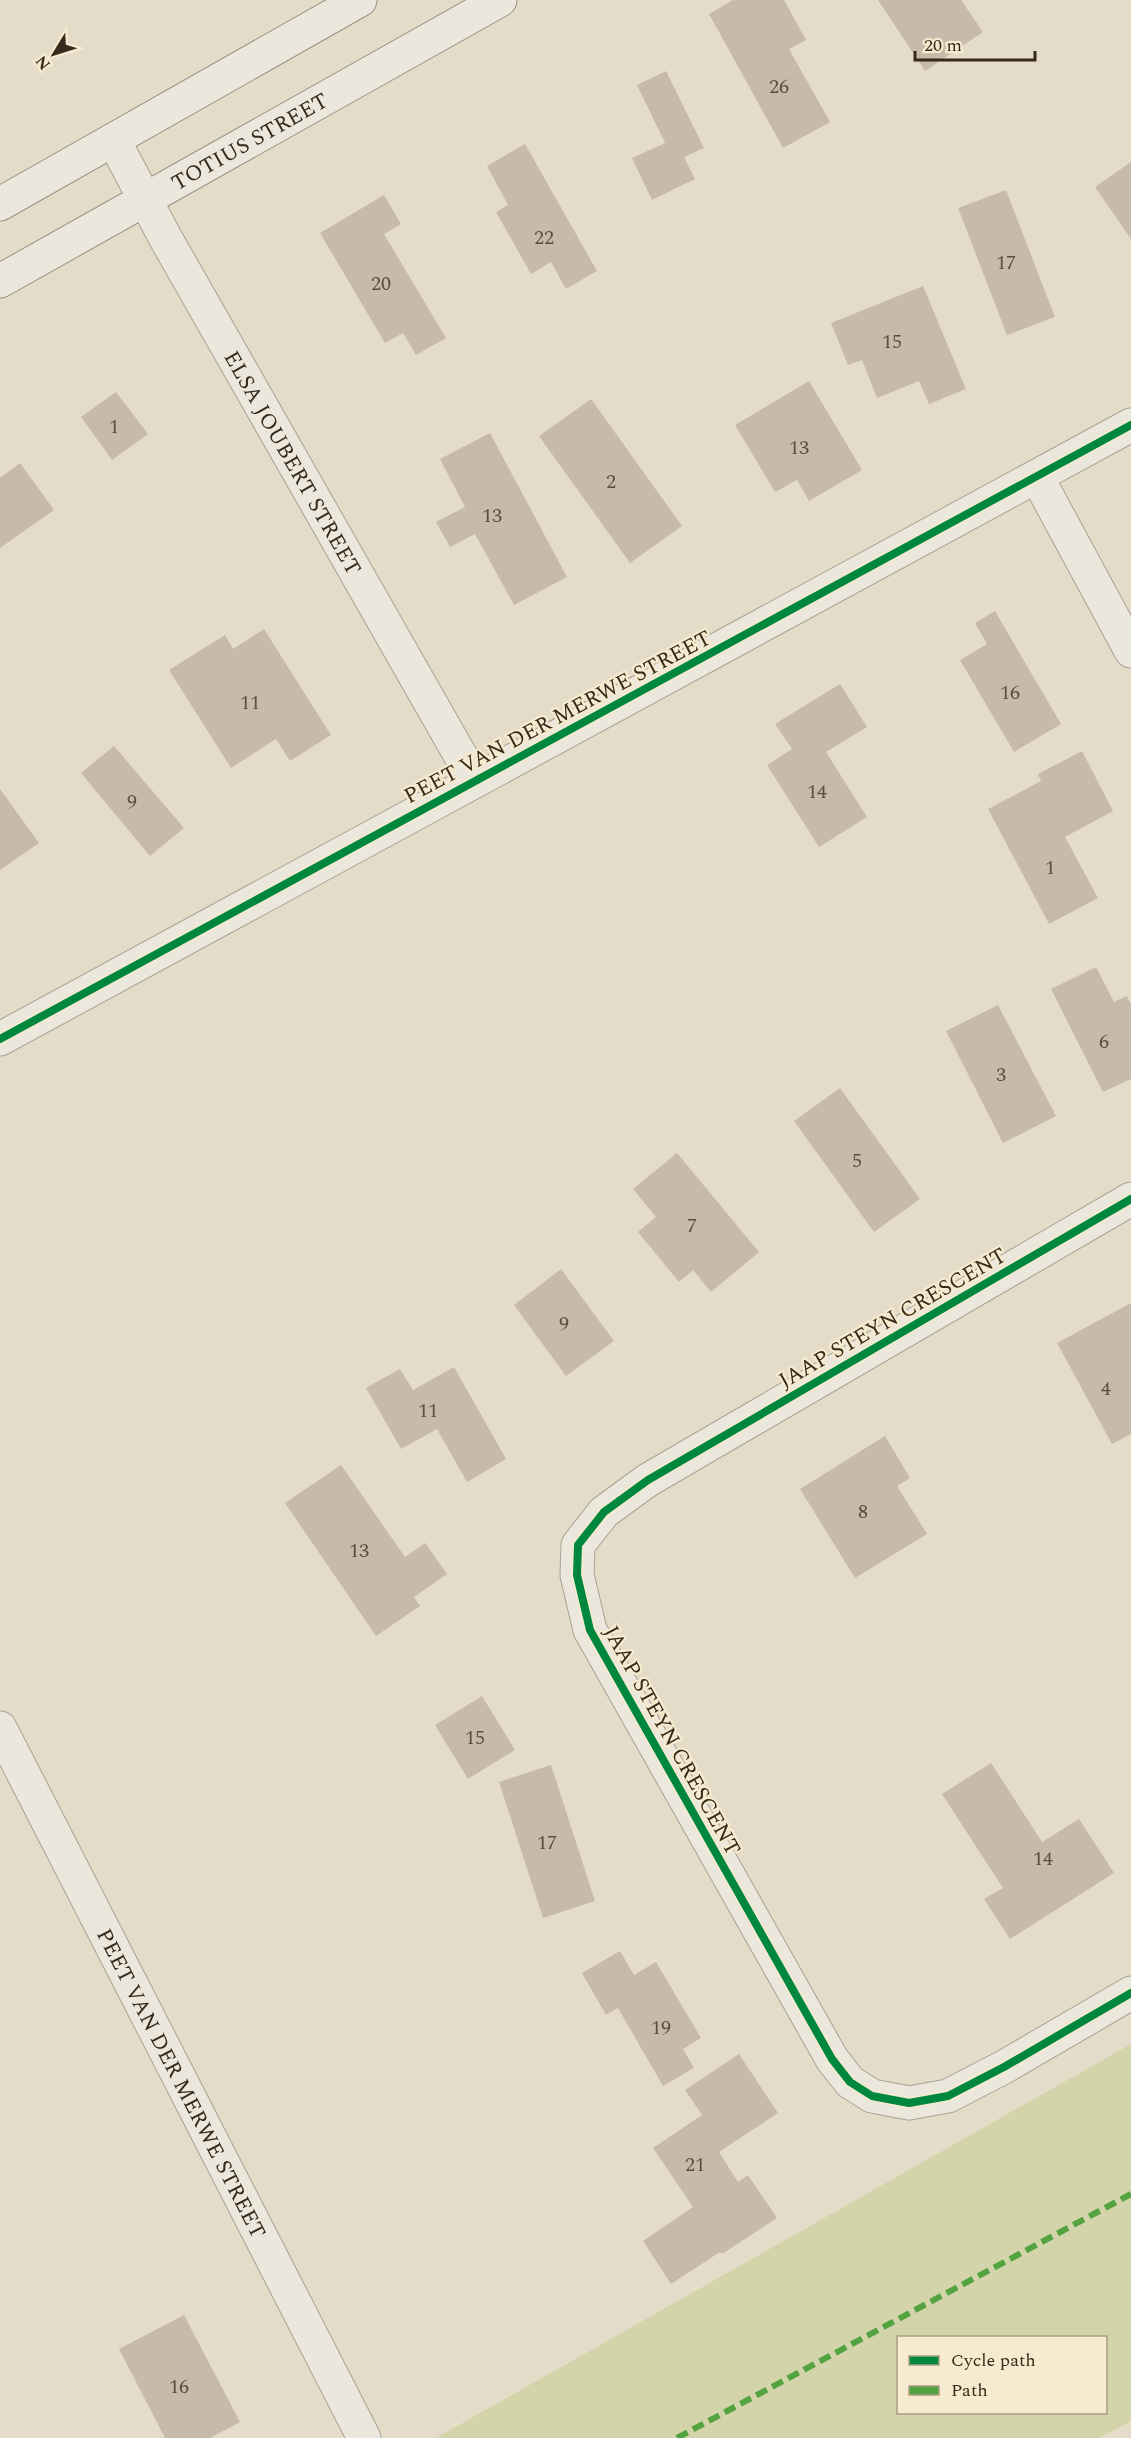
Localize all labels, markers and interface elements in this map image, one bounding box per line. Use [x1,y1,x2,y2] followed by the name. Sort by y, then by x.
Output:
[24,24,84,84] north arrow
[915,24,1035,62] scale bar
[924,32,962,59] text: 20 m
[29,50,56,75] text: N
[769,72,789,102] house number: 26
[165,85,335,200] street label: TOTIUS STREET
[534,223,554,253] house number: 22
[996,248,1016,278] house number: 17
[371,269,391,299] house number: 20
[882,327,902,357] house number: 15
[215,345,369,581] street label: ELSA JOUBERT STREET
[109,412,119,442] house number: 1
[789,433,809,463] house number: 13
[606,467,616,497] house number: 2
[482,501,502,531] house number: 13
[398,622,717,813] street label: PEET VAN DER MERWE STREET
[1000,678,1020,708] house number: 16
[240,688,260,718] house number: 11
[807,777,827,807] house number: 14
[127,787,137,817] house number: 9
[1045,853,1055,883] house number: 1
[1099,1027,1109,1057] house number: 6
[996,1060,1006,1090] house number: 3
[852,1146,862,1176] house number: 5
[687,1211,697,1241] house number: 7
[773,1239,1013,1397] street label: JAAP STEYN CRESCENT
[559,1309,569,1339] house number: 9
[1101,1374,1111,1404] house number: 4
[418,1396,438,1426] house number: 11
[858,1497,868,1527] house number: 8
[349,1536,369,1566] house number: 13
[595,1620,749,1862] street label: JAAP STEYN CRESCENT
[465,1723,485,1753] house number: 15
[537,1828,557,1858] house number: 17
[1033,1844,1053,1874] house number: 14
[87,1923,274,2245] street label: PEET VAN DER MERWE STREET
[651,2013,671,2043] house number: 19
[685,2150,705,2180] house number: 21
[897,2336,1107,2414] legend
[951,2347,1036,2374] text: Cycle path
[169,2372,189,2402] house number: 16
[951,2377,988,2404] text: Path

